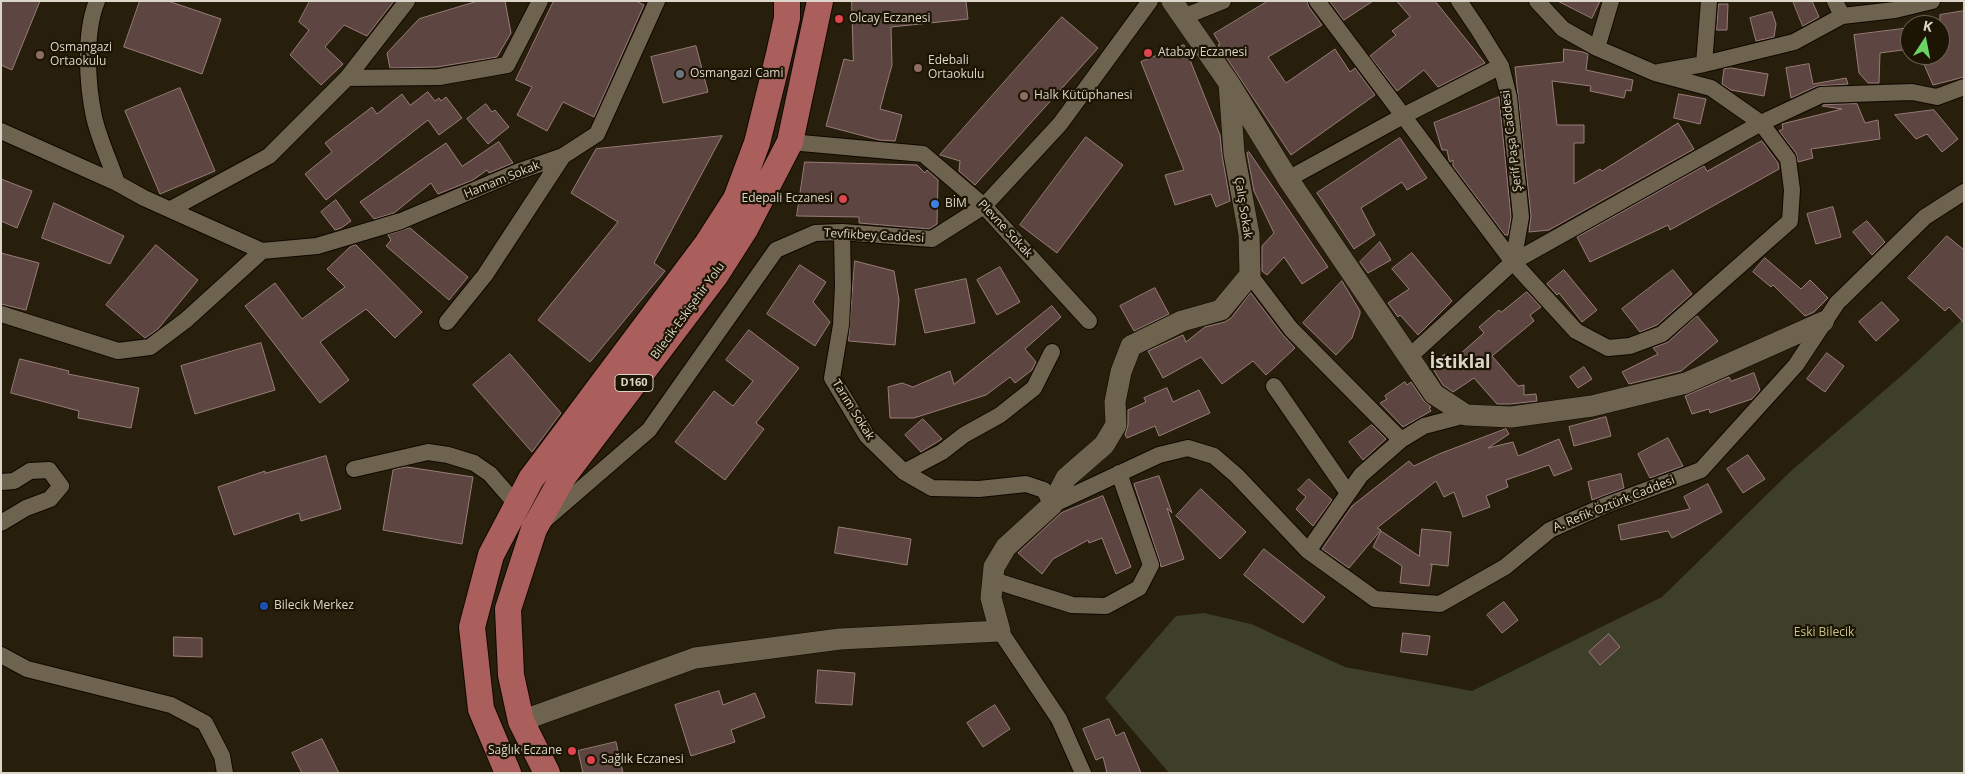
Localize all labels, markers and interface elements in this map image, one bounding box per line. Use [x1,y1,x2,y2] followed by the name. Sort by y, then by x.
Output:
[849,12,930,26] place label: Olcay Eczanesi
[833,13,845,25] marker: Olcay Eczanesi
[1900,15,1950,65] north arrow
[1921,16,1934,36] text: K
[50,41,112,69] place label: Osmangazi Ortaokulu
[1158,46,1247,60] place label: Atabay Eczanesi
[1142,47,1154,59] marker: Atabay Eczanesi
[34,49,46,61] marker: Osmangazi Ortaokulu
[928,54,984,82] place label: Edebali Ortaokulu
[912,62,924,74] marker: Edebali Ortaokulu
[690,67,784,81] place label: Osmangazi Cami
[674,68,686,80] marker: Osmangazi Cami
[1034,89,1133,103] place label: Halk Kütüphanesi
[1499,89,1525,193] street label: Şerif Paşa Caddesi
[1018,90,1030,102] marker: Halk Kütüphanesi
[462,158,542,202] street label: Hamam Sokak
[1231,176,1255,240] street label: Çalış Sokak
[742,192,833,206] place label: Edepali Eczanesi
[837,193,849,205] marker: Edepali Eczanesi
[945,197,967,211] place label: BİM
[975,197,1035,261] street label: Plevne Sokak
[929,198,941,210] marker: BİM
[824,226,924,246] street label: Tevfikbey Caddesi
[648,260,728,362] street label: Bilecik-Eskişehir Yolu
[1429,352,1491,374] district label: İstiklal
[615,374,653,392] road number: D160
[829,377,877,443] street label: Tarım Sokak
[1551,473,1677,535] street label: A. Refik Öztürk Caddesi
[274,599,354,613] place label: Bilecik Merkez
[258,600,270,612] marker: Bilecik Merkez
[1794,626,1854,640] park label: Eski Bilecik
[488,744,562,758] place label: Sağlık Eczane
[566,745,578,757] marker: Sağlık Eczane
[601,753,684,767] place label: Sağlık Eczanesi
[585,754,597,766] marker: Sağlık Eczanesi

